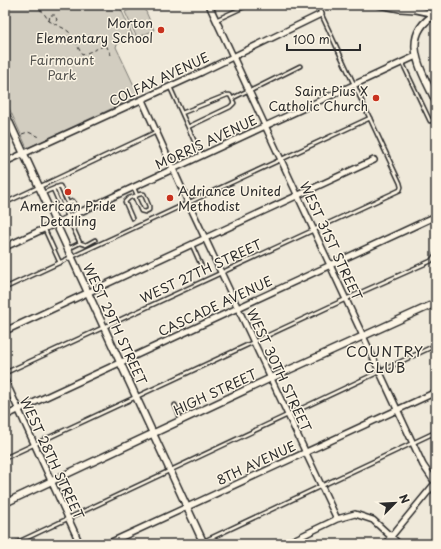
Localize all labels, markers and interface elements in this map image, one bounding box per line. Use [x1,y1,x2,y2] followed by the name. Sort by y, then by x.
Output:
[36,13,153,47] place label: Morton Elementary School
[156,25,166,35] marker: Morton Elementary School
[287,26,360,52] scale bar
[293,30,330,48] text: 100 m
[106,47,212,110] street label: COLFAX AVENUE
[30,50,94,84] park label: Fairmount Park
[268,81,368,115] place label: Saint Pius X Catholic Church
[371,93,381,103] marker: Saint Pius X Catholic Church
[152,110,260,173] street label: MORRIS AVENUE
[296,178,367,303] street label: WEST 31ST STREET
[178,181,281,215] place label: Adriance United Methodist
[63,187,73,197] marker: American Pride Detailing
[165,193,175,203] marker: Adriance United Methodist
[20,196,116,230] place label: American Pride Detailing
[137,234,265,307] street label: WEST 27TH STREET
[79,260,152,388] street label: WEST 29TH STREET
[155,271,275,340] street label: CASCADE AVENUE
[243,305,316,435] street label: WEST 30TH STREET
[346,341,424,378] district label: COUNTRY CLUB
[170,364,260,419] street label: HIGH STREET
[16,393,89,522] street label: WEST 28TH STREET
[213,436,298,489] street label: 8TH AVENUE
[375,483,415,523] north arrow
[395,491,414,506] text: N

